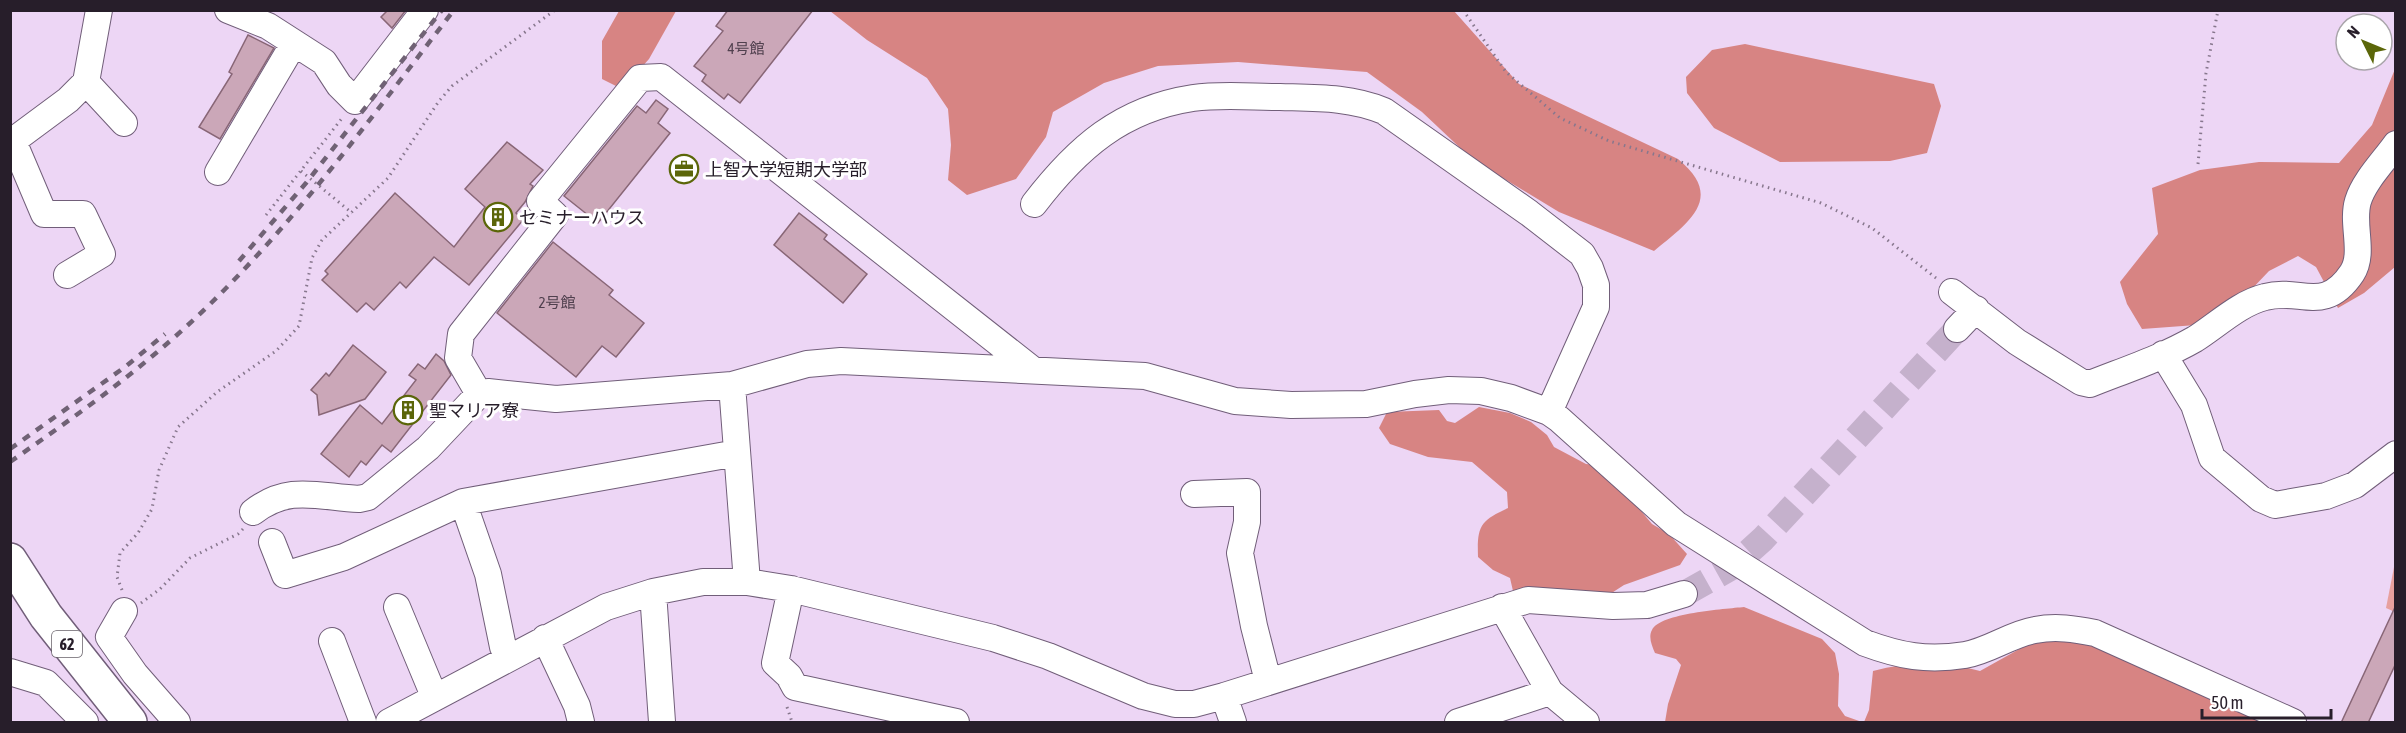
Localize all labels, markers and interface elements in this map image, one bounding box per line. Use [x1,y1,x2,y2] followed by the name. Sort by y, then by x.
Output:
[2334,12,2394,72] north arrow
[2343,22,2363,41] text: N
[727,40,765,57] house number: 4号館
[668,153,700,185] office icon: 上智大学短期大学部
[705,159,867,180] place label: 上智大学短期大学部
[482,201,514,233] building icon: セミナーハウス
[519,207,645,228] place label: セミナーハウス
[538,294,576,311] house number: 2号館
[392,394,424,426] building icon: 聖マリア寮
[429,400,519,421] place label: 聖マリア寮
[52,631,82,657] road number: 62
[2202,682,2331,720] scale bar
[2211,692,2243,713] text: 50 m

